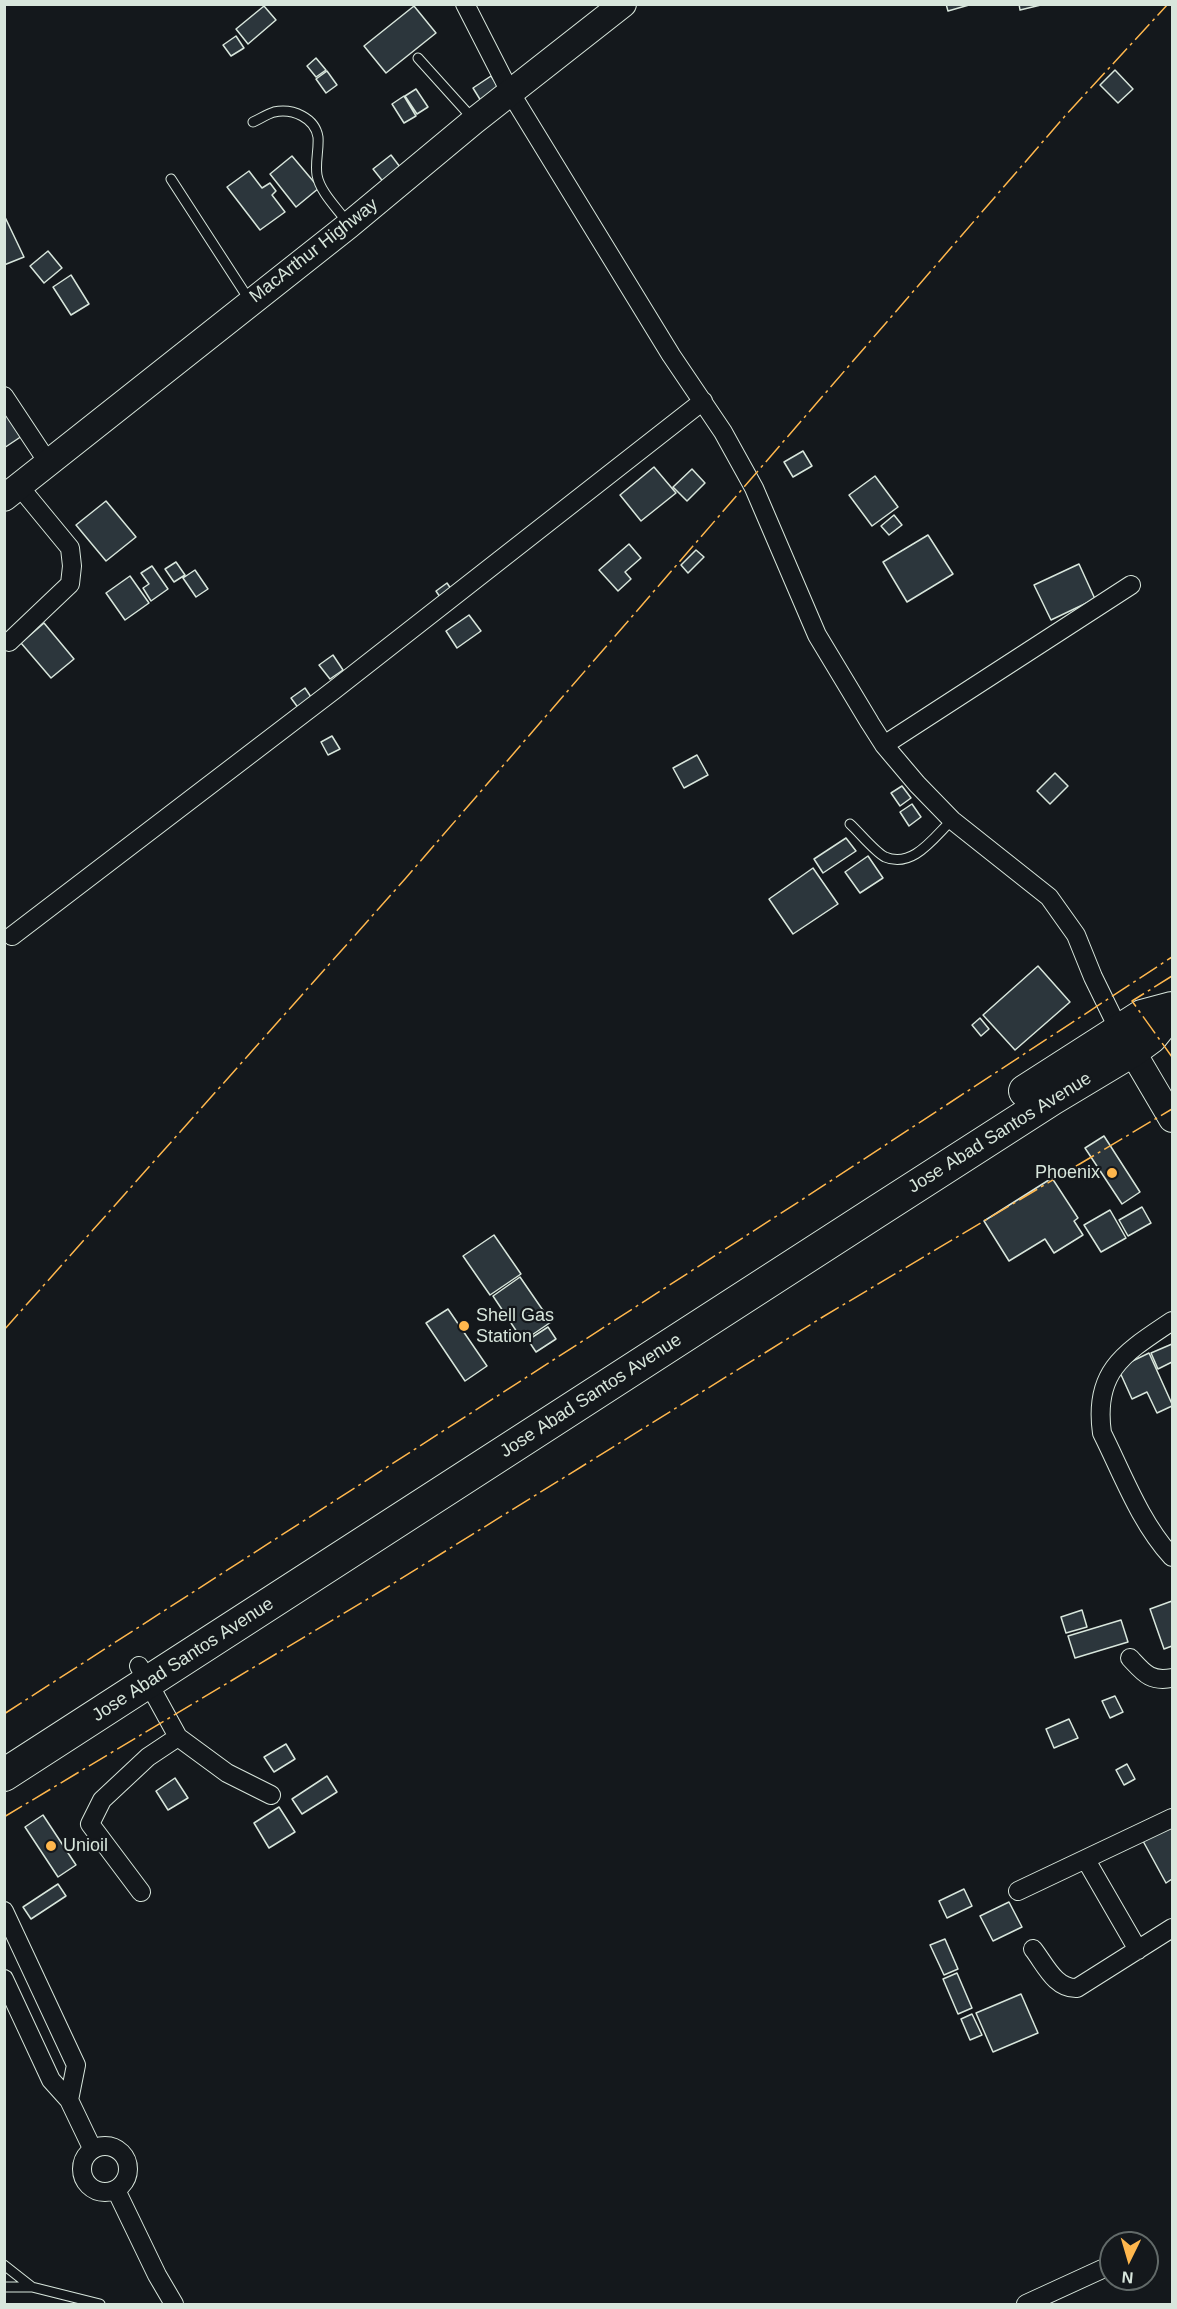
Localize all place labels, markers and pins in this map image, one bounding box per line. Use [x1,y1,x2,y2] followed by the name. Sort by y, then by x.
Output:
[1035,1162,1100,1184] place label: Phoenix
[1105,1166,1119,1180] marker: Phoenix
[476,1305,554,1348] place label: Shell Gas Station
[457,1319,471,1333] marker: Shell Gas Station
[63,1835,108,1857] place label: Unioil
[44,1839,58,1853] marker: Unioil

